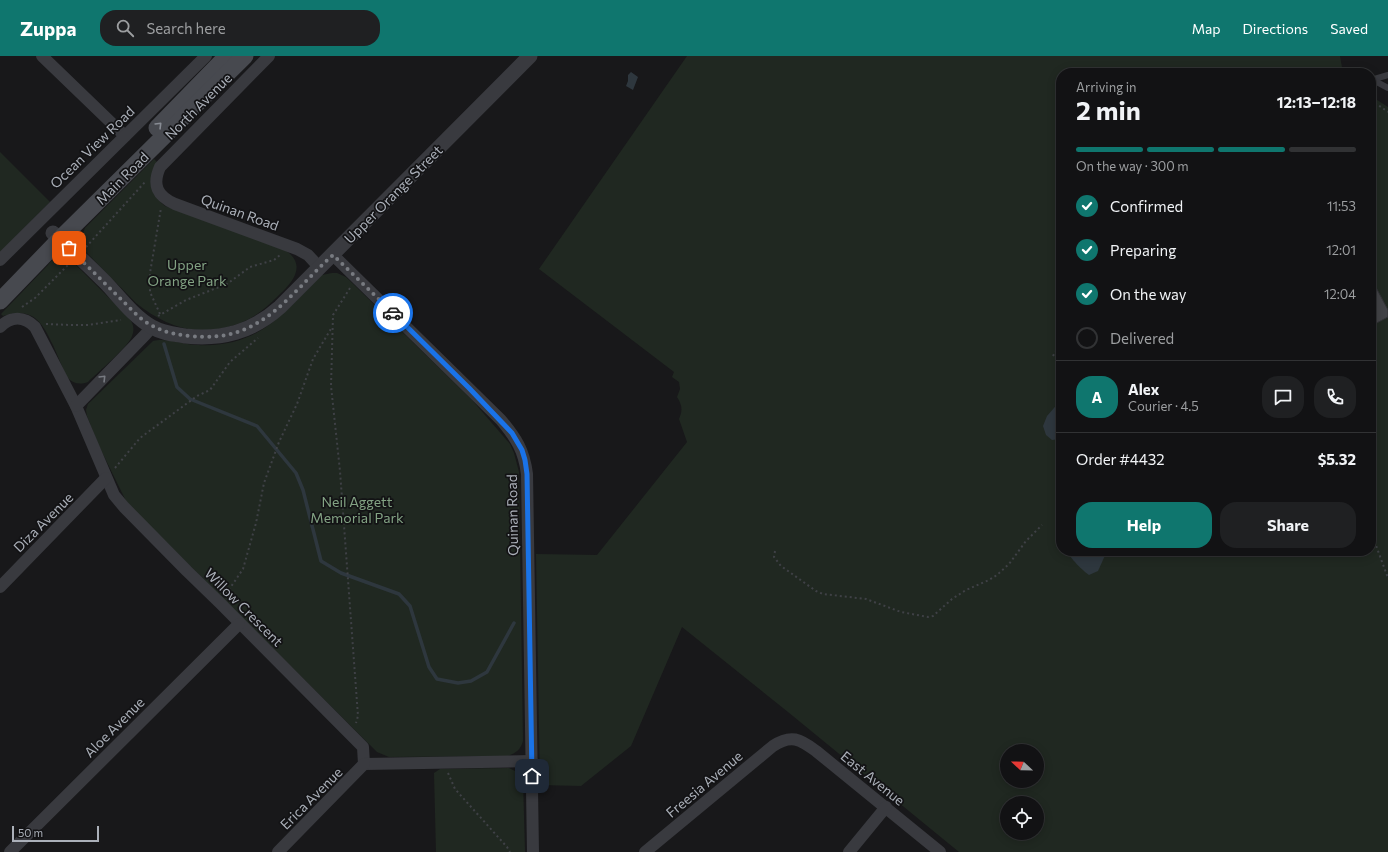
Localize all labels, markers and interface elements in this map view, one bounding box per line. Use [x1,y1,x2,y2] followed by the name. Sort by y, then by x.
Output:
[100,10,380,46] search box
[20,17,76,40] text: Zuppa
[114,17,136,39] icon: search
[146,19,226,37] text: Search here
[1192,20,1221,37] text: Map
[1243,20,1308,37] text: Directions
[1330,20,1368,37] text: Saved
[161,69,235,143] street label: North Avenue
[1076,79,1136,95] text: Arriving in
[1277,93,1356,111] text: 12:13–12:18
[1076,94,1141,125] text: 2 min
[46,102,138,192] street label: Ocean View Road
[154,122,162,130] one-way arrow
[340,141,446,247] street label: Upper Orange Street
[92,148,152,208] street label: Main Road
[1076,158,1189,174] text: On the way · 300 m
[199,190,281,234] street label: Quinan Road
[1076,195,1098,217] icon: check
[1110,197,1183,215] text: Confirmed
[1327,198,1356,214] text: 11:53
[52,231,86,265] pin
[58,237,80,259] icon: bag
[1076,239,1098,261] icon: check
[1110,241,1176,259] text: Preparing
[1326,242,1356,258] text: 12:01
[147,256,227,289] park label: Upper Orange Park
[1076,283,1098,305] icon: check
[1110,285,1187,303] text: On the way
[1324,286,1356,302] text: 12:04
[373,293,413,333] courier
[382,302,404,324] icon: car
[1110,329,1174,347] text: Delivered
[98,375,106,383] one-way arrow
[1262,376,1304,418] button: chat
[1314,376,1356,418] button: phone
[1128,380,1159,398] text: Alex
[1092,388,1102,406] text: A
[1128,398,1199,414] text: Courier · 4.5
[1076,450,1165,468] text: Order #4432
[1318,450,1356,468] text: $5.32
[503,474,521,556] street label: Quinan Road
[10,489,76,555] street label: Diza Avenue
[310,493,404,526] park label: Neil Aggett Memorial Park
[1076,502,1212,548] button: Help
[1220,502,1356,548] button: Share
[201,564,287,650] street label: Willow Crescent
[80,693,148,761] street label: Aloe Avenue
[1000,744,1044,788] north arrow
[1000,744,1044,840] map controls
[662,747,746,821] street label: Freesia Avenue
[838,747,908,809] street label: East Avenue
[515,759,549,793] pin
[276,763,346,833] street label: Erica Avenue
[521,765,543,787] icon: home
[1000,796,1044,840] button: locate
[12,824,99,843] scale bar
[18,826,43,839] text: 50 m

